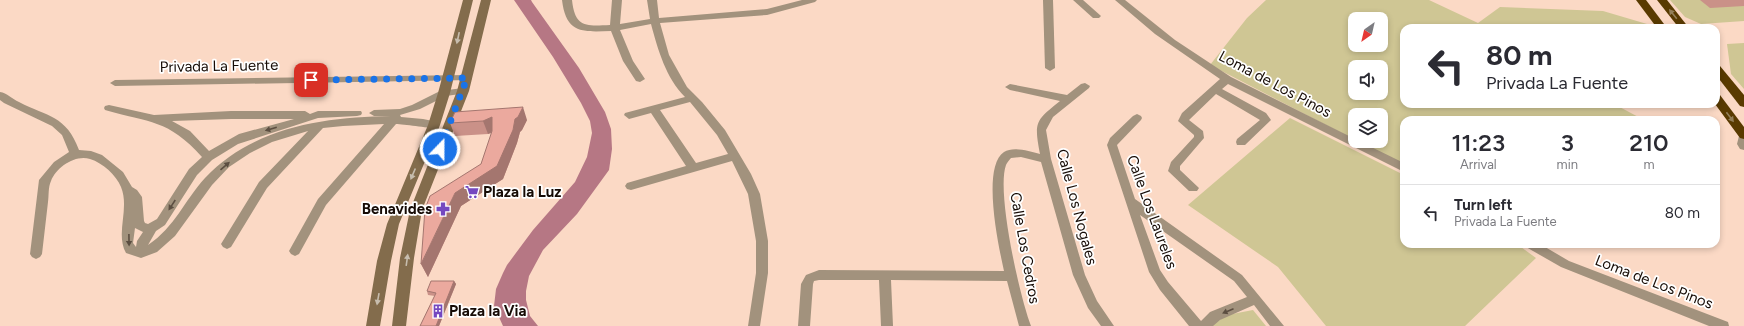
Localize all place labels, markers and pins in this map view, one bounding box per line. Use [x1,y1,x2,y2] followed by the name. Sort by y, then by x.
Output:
[294,63,328,97] pin
[483,183,561,201] place label: Plaza la Luz
[464,184,480,200] supermarket icon: Plaza la Luz
[362,200,432,218] place label: Benavides
[435,201,451,217] pharmacy icon: Benavides
[449,302,526,320] place label: Plaza la Via
[430,303,446,319] building icon: Plaza la Via

